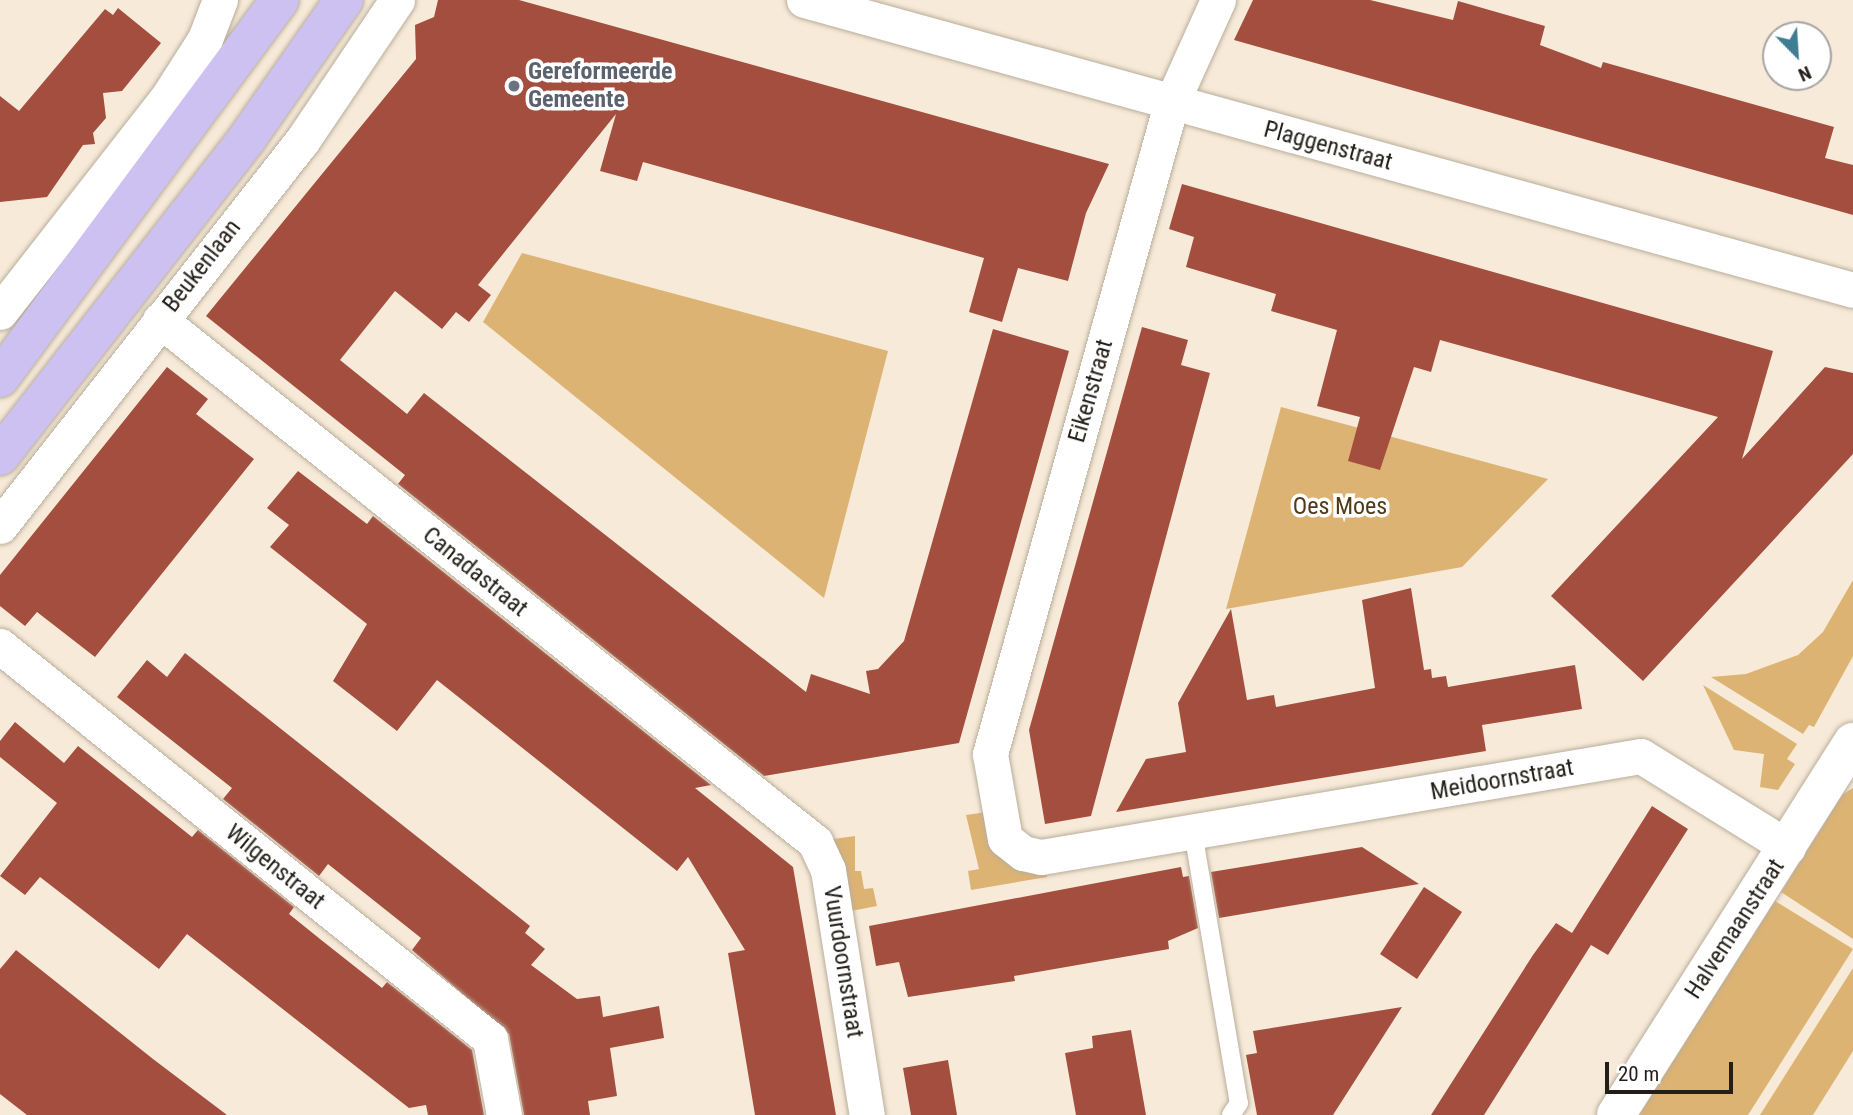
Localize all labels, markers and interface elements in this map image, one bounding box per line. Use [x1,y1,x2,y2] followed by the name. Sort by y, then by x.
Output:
[1762,21,1832,91] north arrow
[528,58,672,114] place label: Gereformeerde Gemeente
[1795,61,1815,87] text: N
[506,78,522,94] marker: Gereformeerde Gemeente
[1261,115,1395,177] street label: Plaggenstraat
[157,214,247,318] street label: Beukenlaan
[1063,336,1119,446] street label: Eikenstraat
[1293,493,1387,521] park label: Oes Moes
[417,521,533,623] street label: Canadastraat
[1428,753,1576,807] street label: Meidoornstraat
[220,818,330,916] street label: Wilgenstraat
[1679,854,1791,1004] street label: Halvemaanstraat
[817,884,869,1040] street label: Vuurdoornstraat
[1608,1048,1736,1092] scale bar
[1618,1062,1659,1086] text: 20 m

